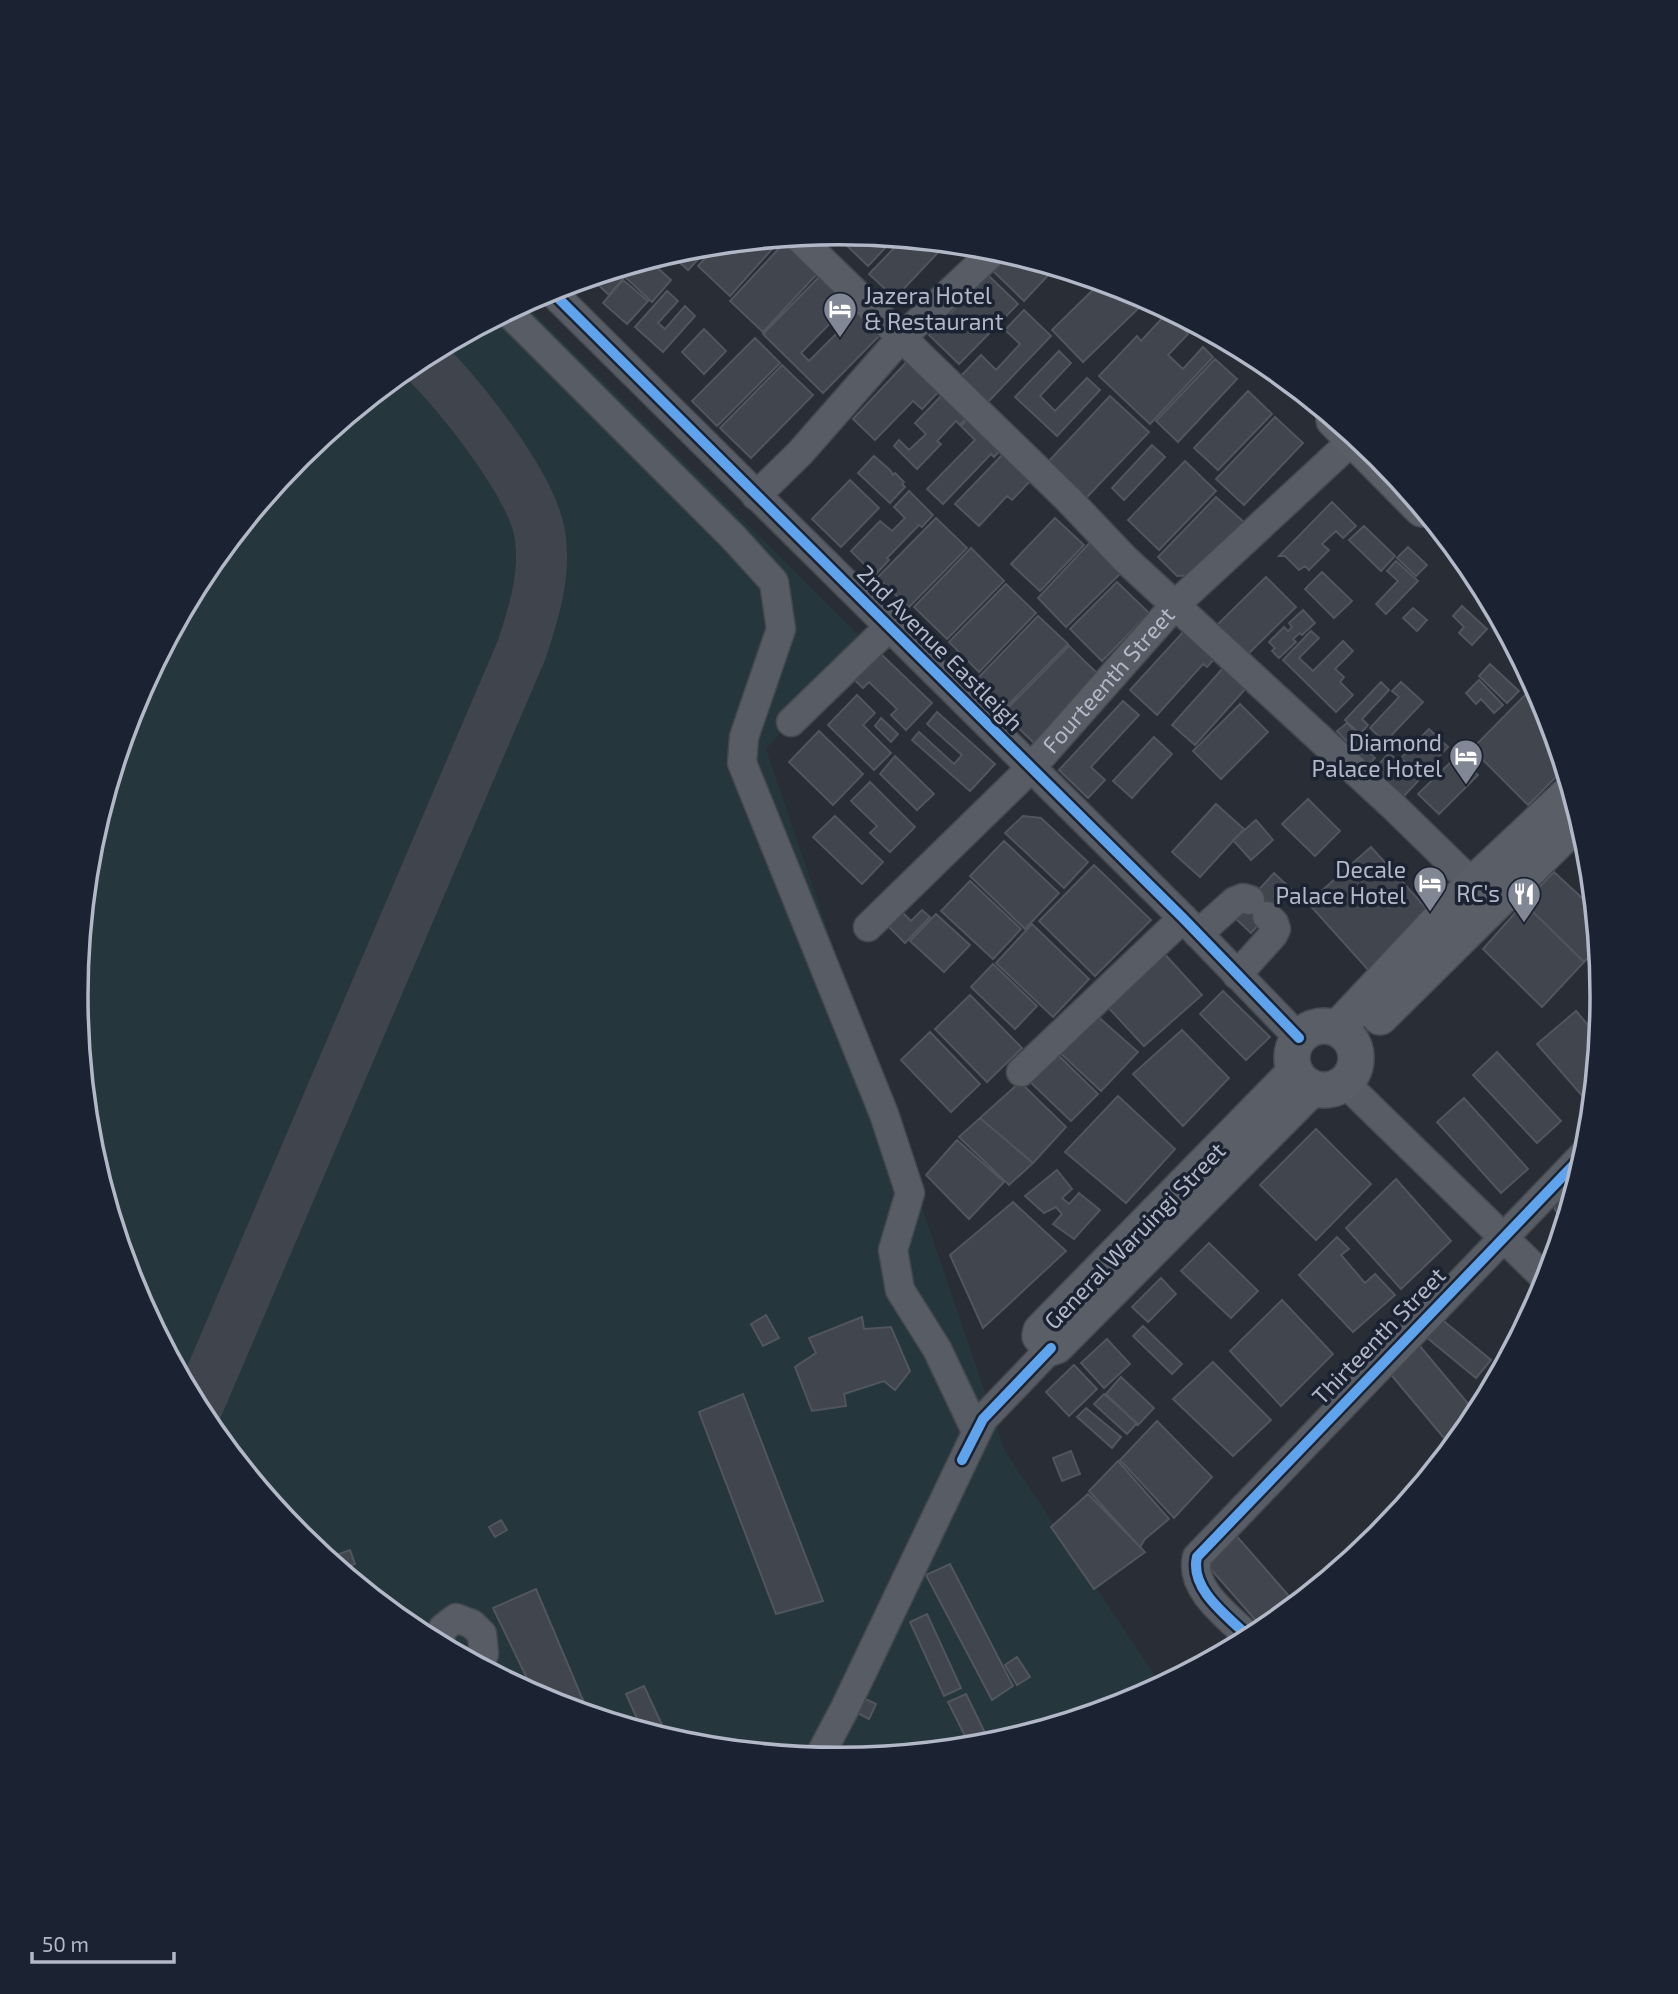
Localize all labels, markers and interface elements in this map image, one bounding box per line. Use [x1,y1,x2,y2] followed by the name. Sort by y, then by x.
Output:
[864,281,1004,335] place label: Jazera Hotel & Restaurant
[821,290,859,339] hotel icon: Jazera Hotel & Restaurant
[852,558,1030,736] street label: 2nd Avenue Eastleigh
[1036,600,1180,758] street label: Fourteenth Street
[1312,728,1442,782] place label: Diamond Palace Hotel
[1447,737,1485,786] hotel icon: Diamond Palace Hotel
[1276,855,1406,909] place label: Decale Palace Hotel
[1411,864,1449,913] hotel icon: Decale Palace Hotel
[1505,875,1543,924] restaurant icon: RC's
[1456,879,1500,907] place label: RC's
[1038,1136,1231,1334] street label: General Waruingi Street
[1306,1261,1451,1410] street label: Thirteenth Street
[32,1920,173,1964] scale bar
[42,1931,89,1956] text: 50 m

